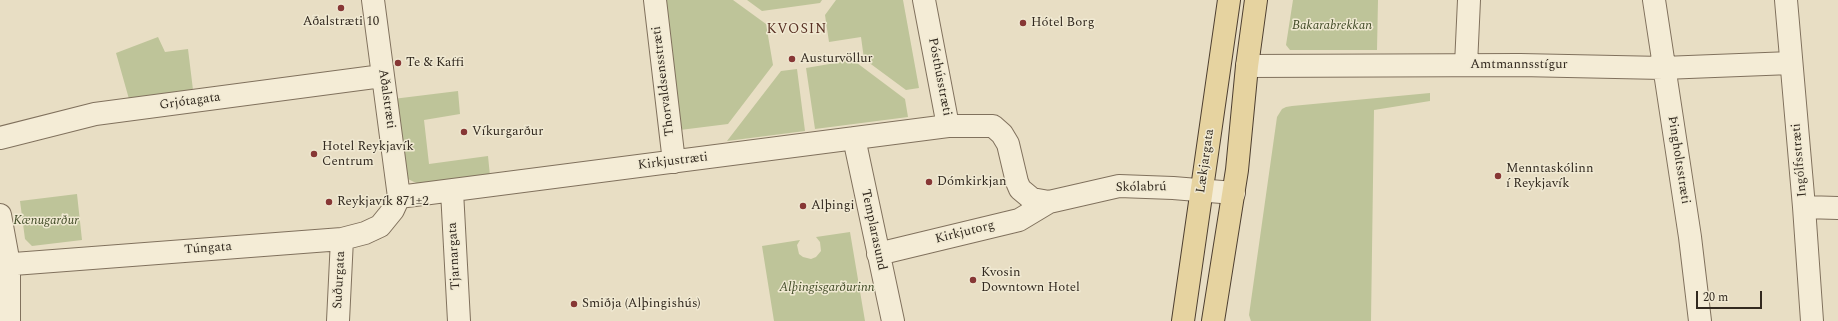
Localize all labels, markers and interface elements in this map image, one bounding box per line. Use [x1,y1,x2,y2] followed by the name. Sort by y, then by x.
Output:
[336,3,346,13] marker: Aðalstræti 10
[303,14,379,30] place label: Aðalstræti 10
[1031,15,1094,31] place label: Hótel Borg
[1018,18,1028,28] marker: Hótel Borg
[1292,18,1372,34] park label: Bakarabrekkan
[767,22,827,38] district label: KVOSIN
[650,25,678,137] street label: Thorvaldsensstræti
[924,37,954,117] street label: Pósthússtræti
[800,51,873,67] place label: Austurvöllur
[787,54,797,64] marker: Austurvöllur
[406,55,464,71] place label: Te & Kaffi
[1470,57,1568,73] street label: Amtmannsstígur
[393,58,403,68] marker: Te & Kaffi
[374,68,398,130] street label: Aðalstræti
[159,90,221,114] street label: Grjótagata
[1663,115,1693,205] street label: Þingholtsstræti
[1789,122,1811,198] street label: Ingólfsstræti
[472,124,543,140] place label: Víkurgarður
[459,127,469,137] marker: Víkurgarður
[1194,128,1218,194] street label: Lækjargata
[322,139,414,170] place label: Hotel Reykjavík Centrum
[309,149,319,159] marker: Hotel Reykjavík Centrum
[637,150,709,174] street label: Kirkjustræti
[1506,161,1594,192] place label: Menntaskólinn í Reykjavík
[1493,171,1503,181] marker: Menntaskólinn í Reykjavík
[937,174,1006,190] place label: Dómkirkjan
[924,177,934,187] marker: Dómkirkjan
[1115,180,1167,196] street label: Skólabrú
[857,188,889,272] street label: Templarasund
[337,194,429,210] place label: Reykjavík 871±2
[324,197,334,207] marker: Reykjavík 871±2
[811,198,855,214] place label: Alþingi
[798,201,808,211] marker: Alþingi
[13,213,79,229] park label: Kænugarður
[934,218,996,248] street label: Kirkjutorg
[445,222,465,290] street label: Tjarnargata
[184,240,232,258] street label: Túngata
[331,251,349,309] street label: Suðurgata
[981,265,1080,296] place label: Kvosin Downtown Hotel
[968,275,978,285] marker: Kvosin Downtown Hotel
[779,280,875,296] park label: Alþingisgarðurinn
[1698,283,1764,309] scale bar
[1703,288,1728,307] text: 20 m
[582,296,701,312] place label: Smiðja (Alþingishús)
[569,299,579,309] marker: Smiðja (Alþingishús)

